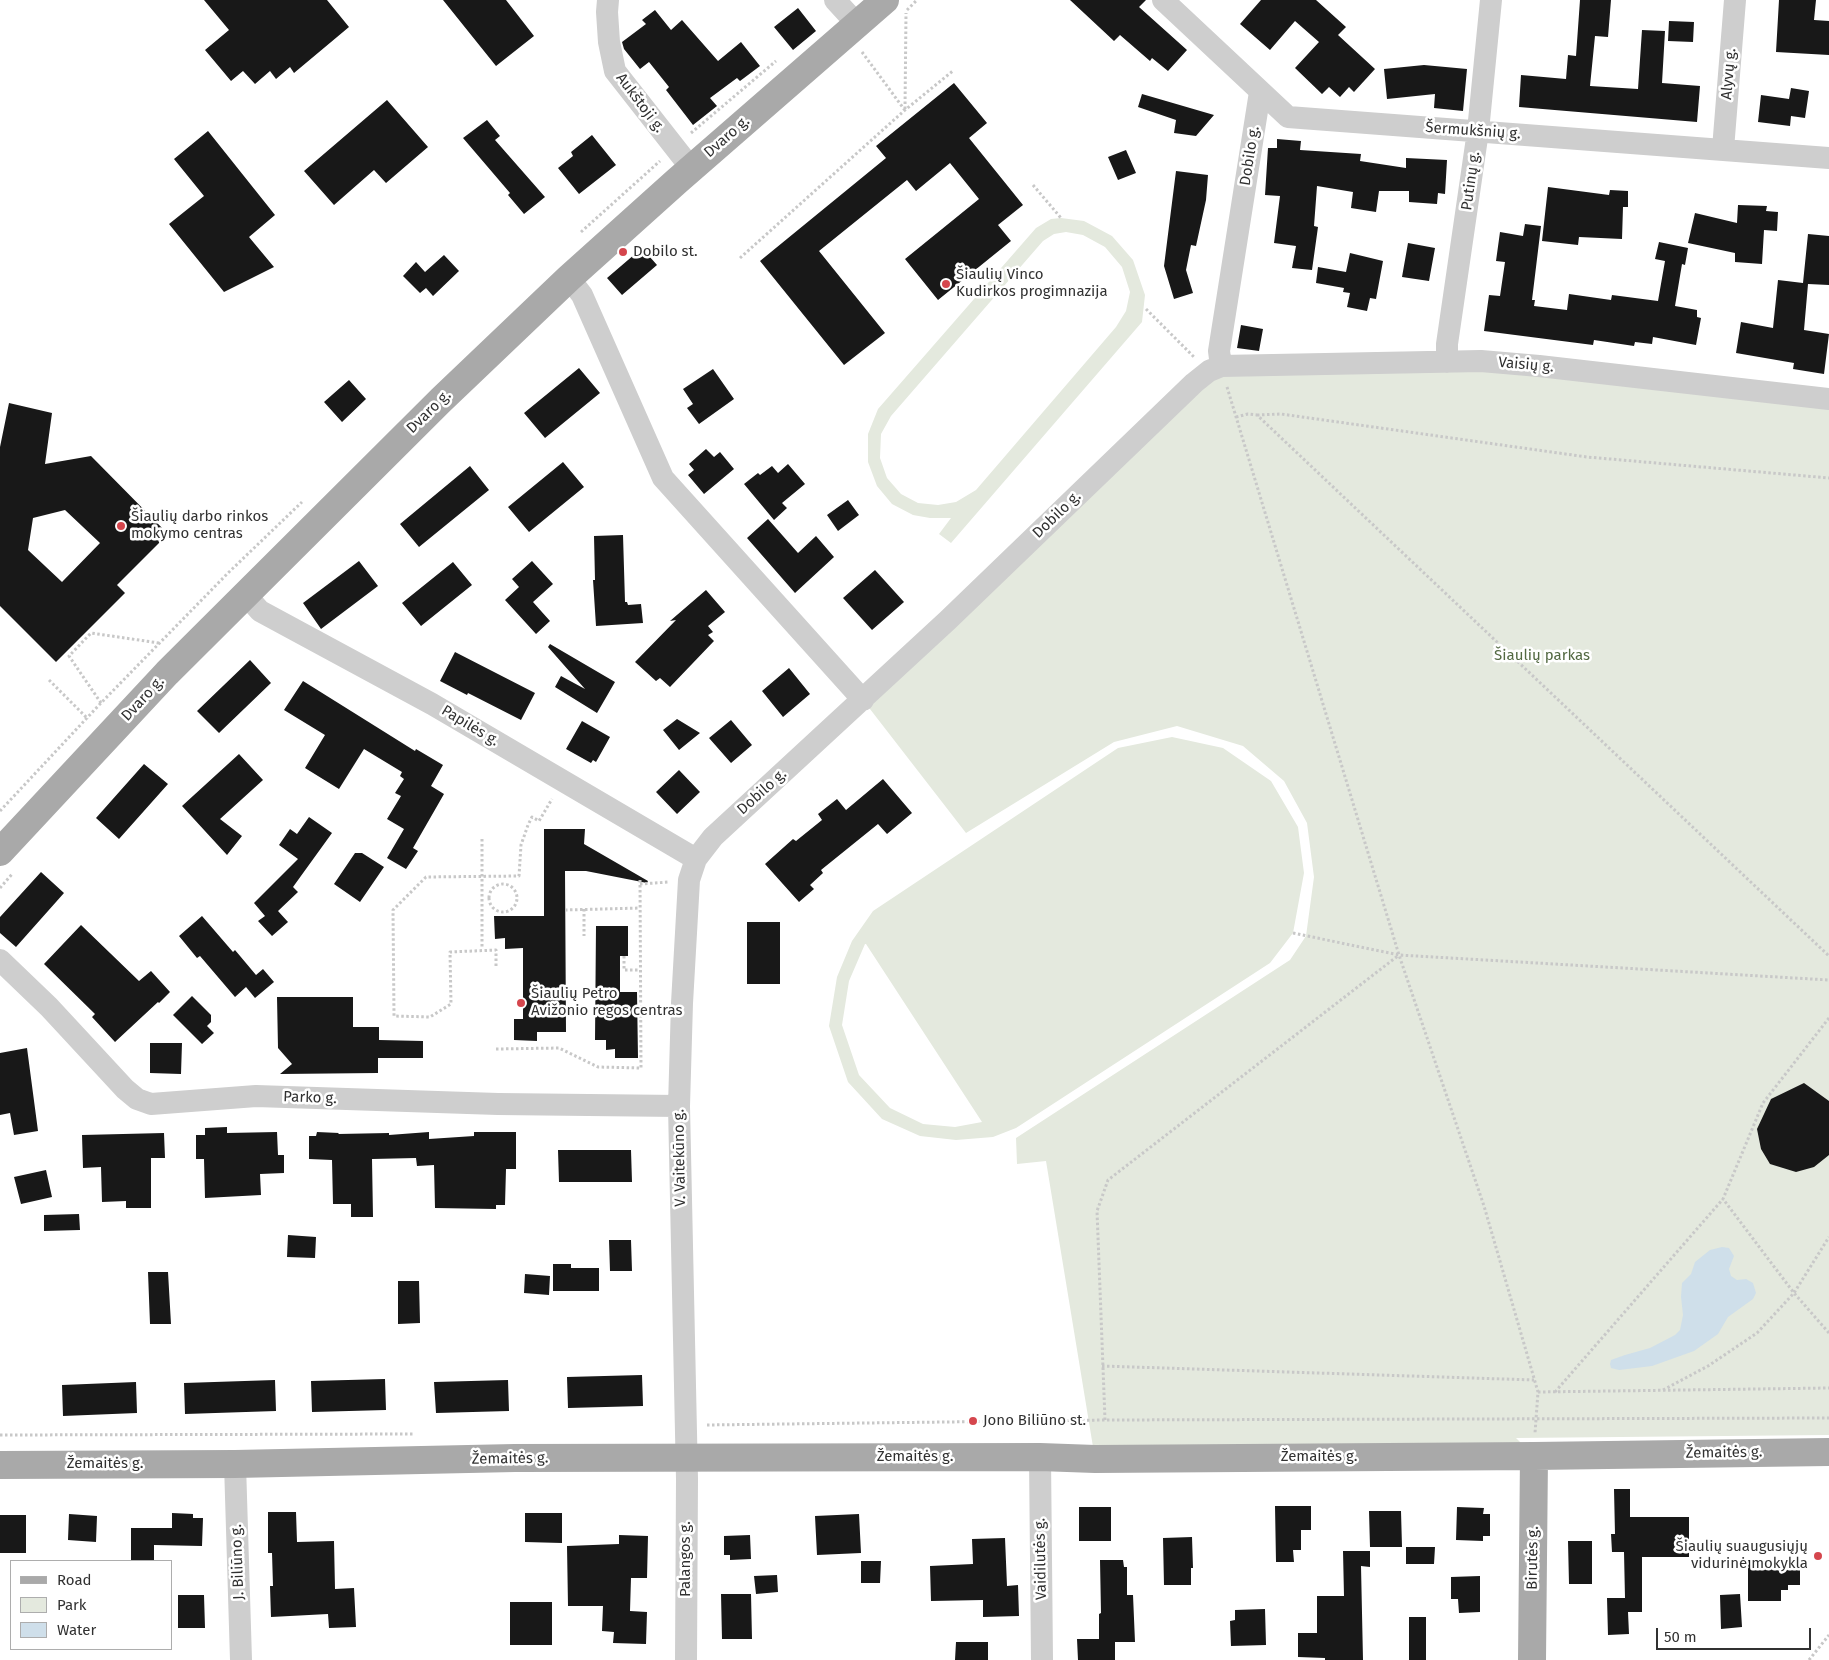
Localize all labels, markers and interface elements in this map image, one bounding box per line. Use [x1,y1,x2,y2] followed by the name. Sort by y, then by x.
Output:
[1718,47,1740,101] street label: Alyvų g.
[612,70,668,136] street label: Aukštoji g.
[701,112,753,162] street label: Dvaro g.
[1425,119,1521,143] street label: Šermukšnių g.
[1236,125,1264,187] street label: Dobilo g.
[1458,150,1484,212] street label: Putinų g.
[633,243,698,261] place label: Dobilo st.
[617,246,629,258] marker: Dobilo st.
[956,266,1108,301] place label: Šiaulių Vinco Kudirkos progimnazija
[940,278,952,290] marker: Šiaulių Vinco Kudirkos progimnazija
[1498,354,1554,376] street label: Vaisių g.
[403,387,455,437] street label: Dvaro g.
[1029,488,1085,542] street label: Dobilo g.
[131,508,268,543] place label: Šiaulių darbo rinkos mokymo centras
[115,520,127,532] marker: Šiaulių darbo rinkos mokymo centras
[1494,647,1590,665] park label: Šiaulių parkas
[118,673,168,725] street label: Dvaro g.
[438,702,502,750] street label: Papilės g.
[734,765,790,819] street label: Dobilo g.
[531,985,683,1020] place label: Šiaulių Petro Avižonio regos centras
[515,997,527,1009] marker: Šiaulių Petro Avižonio regos centras
[283,1088,337,1108] street label: Parko g.
[670,1109,690,1207] street label: V. Vaitekūno g.
[983,1412,1086,1430] place label: Jono Biliūno st.
[967,1415,979,1427] marker: Jono Biliūno st.
[1686,1443,1762,1463] street label: Žemaitės g.
[877,1448,953,1466] street label: Žemaitės g.
[1281,1448,1357,1466] street label: Žemaitės g.
[472,1449,548,1469] street label: Žemaitės g.
[67,1455,143,1473] street label: Žemaitės g.
[1031,1518,1051,1600] street label: Vaidilutės g.
[677,1521,695,1597] street label: Palangos g.
[228,1524,248,1600] street label: J. Biliūno g.
[1523,1526,1543,1590] street label: Birutės g.
[1675,1538,1808,1573] place label: Šiaulių suaugusiųjų vidurinė mokykla
[1812,1550,1824,1562] marker: Šiaulių suaugusiųjų vidurinė mokykla
[10,1560,172,1650] legend
[57,1571,92,1589] text: Road
[57,1596,87,1614] text: Park
[1659,1618,1814,1650] scale bar
[57,1621,96,1639] text: Water
[1664,1628,1697,1646] text: 50 m

